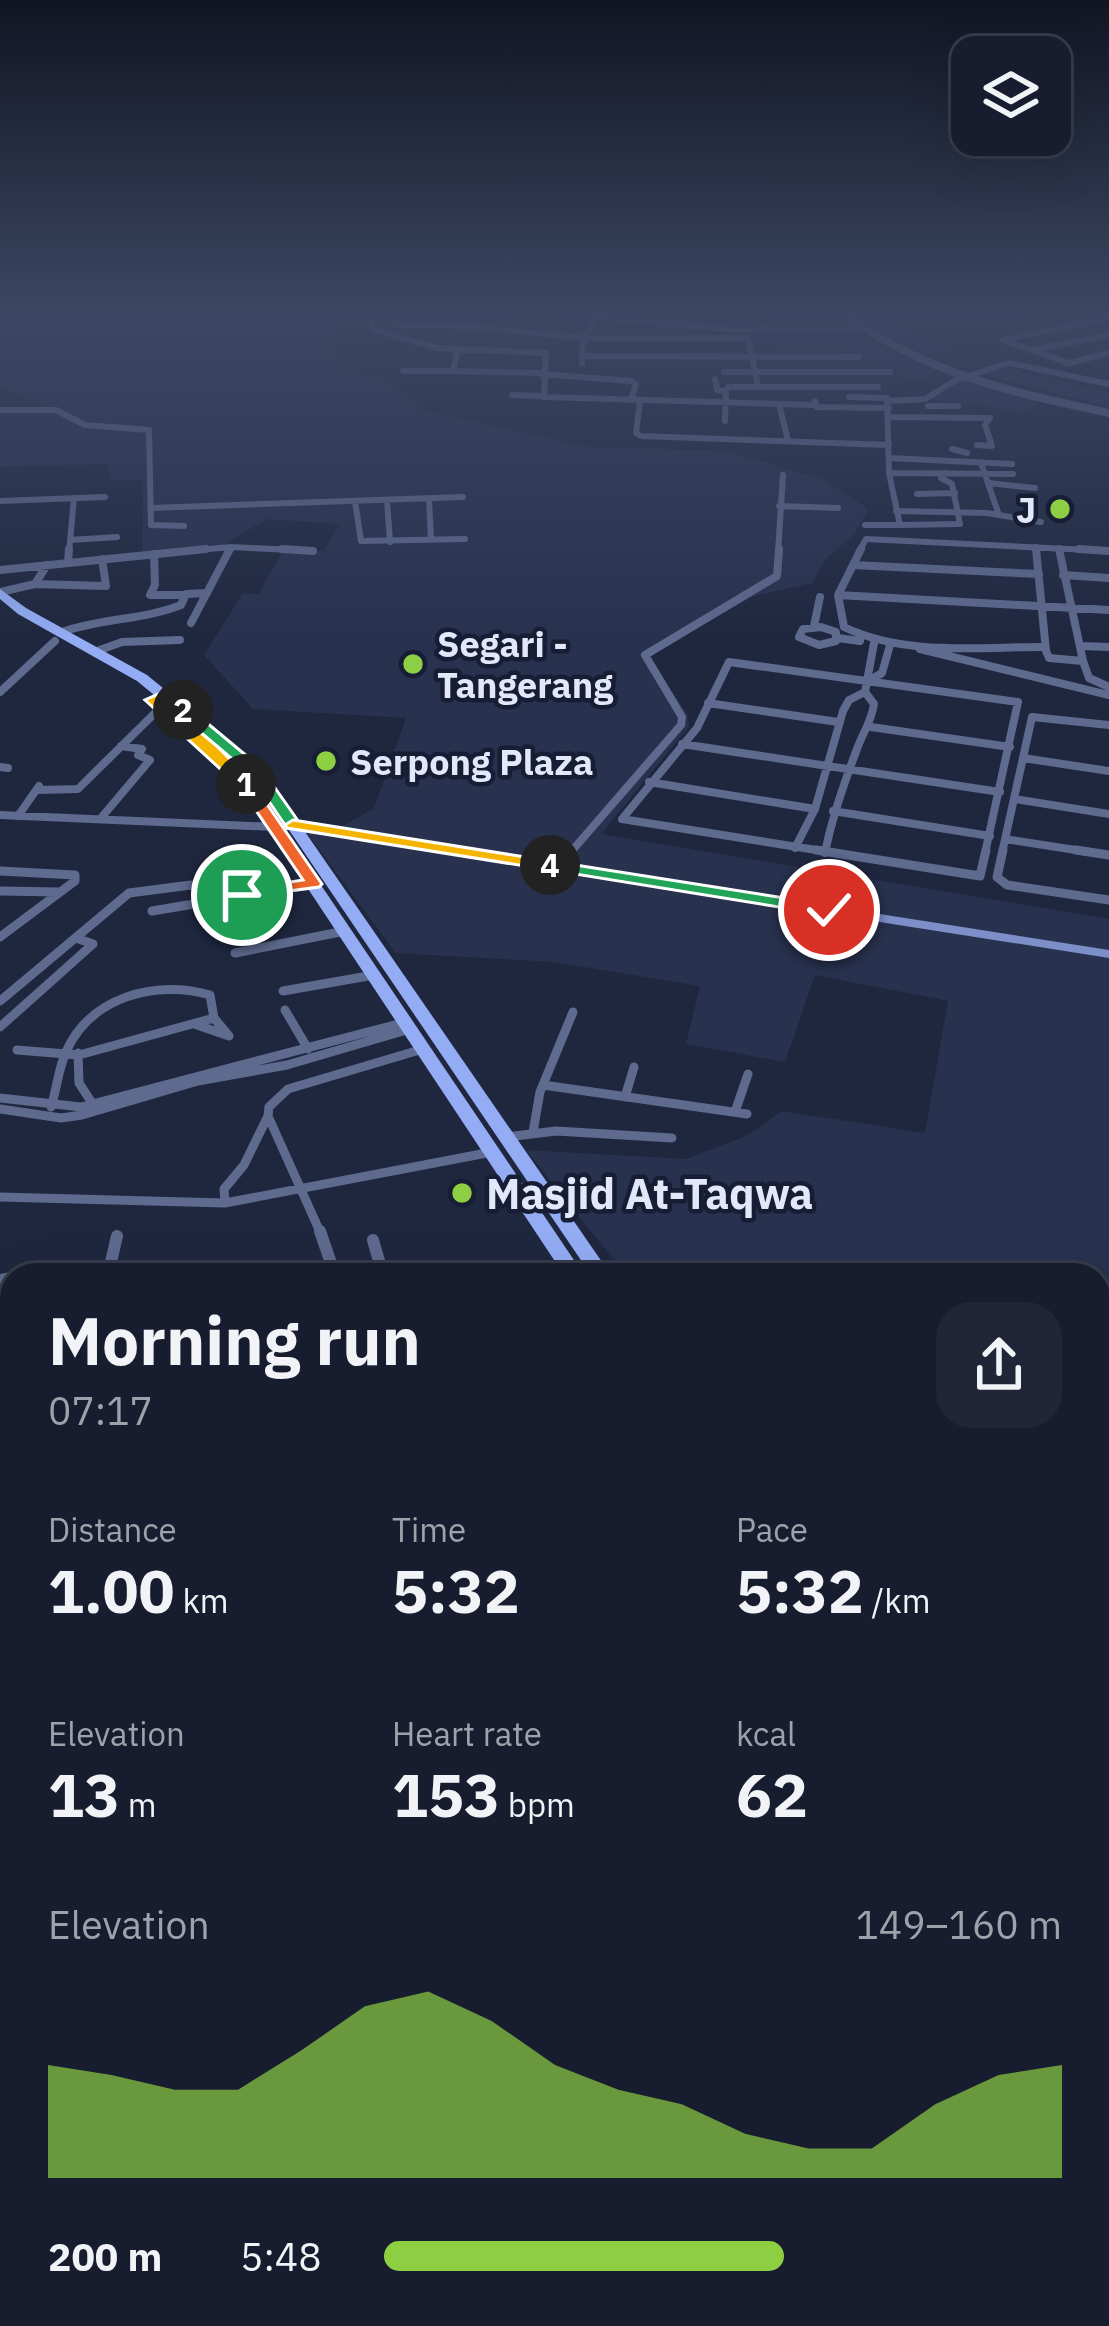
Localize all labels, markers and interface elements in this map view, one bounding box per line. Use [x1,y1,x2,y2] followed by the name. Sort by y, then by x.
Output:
[951,36,1071,156] map controls
[951,36,1071,156] button: layers
[1016,486,1036,533] place label: J
[1047,496,1073,522] marker: J
[437,620,613,708] place label: Segari - Tangerang
[400,651,426,677] marker: Segari - Tangerang
[153,680,213,740] pin: 2
[173,688,193,731] text: 2
[350,738,593,785] place label: Serpong Plaza
[313,748,339,774] marker: Serpong Plaza
[216,754,276,814] pin: 1
[236,762,256,805] text: 1
[520,835,580,895] pin: 4
[540,843,560,886] text: 4
[191,844,293,946] pin
[778,859,880,961] pin
[209,862,275,928] icon: arrive
[796,877,862,943] icon: check
[486,1166,813,1221] place label: Masjid At-Taqwa
[449,1180,475,1206] marker: Masjid At-Taqwa
[48,1297,421,1383] text: Morning run
[936,1302,1062,1428] button: share
[48,1385,153,1436] text: 07:17
[48,1508,177,1551] text: Distance
[392,1508,466,1551] text: Time
[736,1508,808,1551] text: Pace
[48,1551,175,1630] text: 1.00
[392,1551,520,1630] text: 5:32
[736,1551,864,1630] text: 5:32
[175,1579,229,1622] text: km
[864,1579,930,1622] text: /km
[48,1712,185,1755] text: Elevation
[392,1712,542,1755] text: Heart rate
[736,1712,796,1755] text: kcal
[48,1755,120,1834] text: 13
[392,1755,500,1834] text: 153
[736,1755,808,1834] text: 62
[120,1783,157,1826] text: m
[500,1783,575,1826] text: bpm
[48,1899,210,1950] text: Elevation
[855,1899,1062,1950] text: 149–160 m
[48,2231,162,2282] text: 200 m
[240,2231,322,2282] text: 5:48

